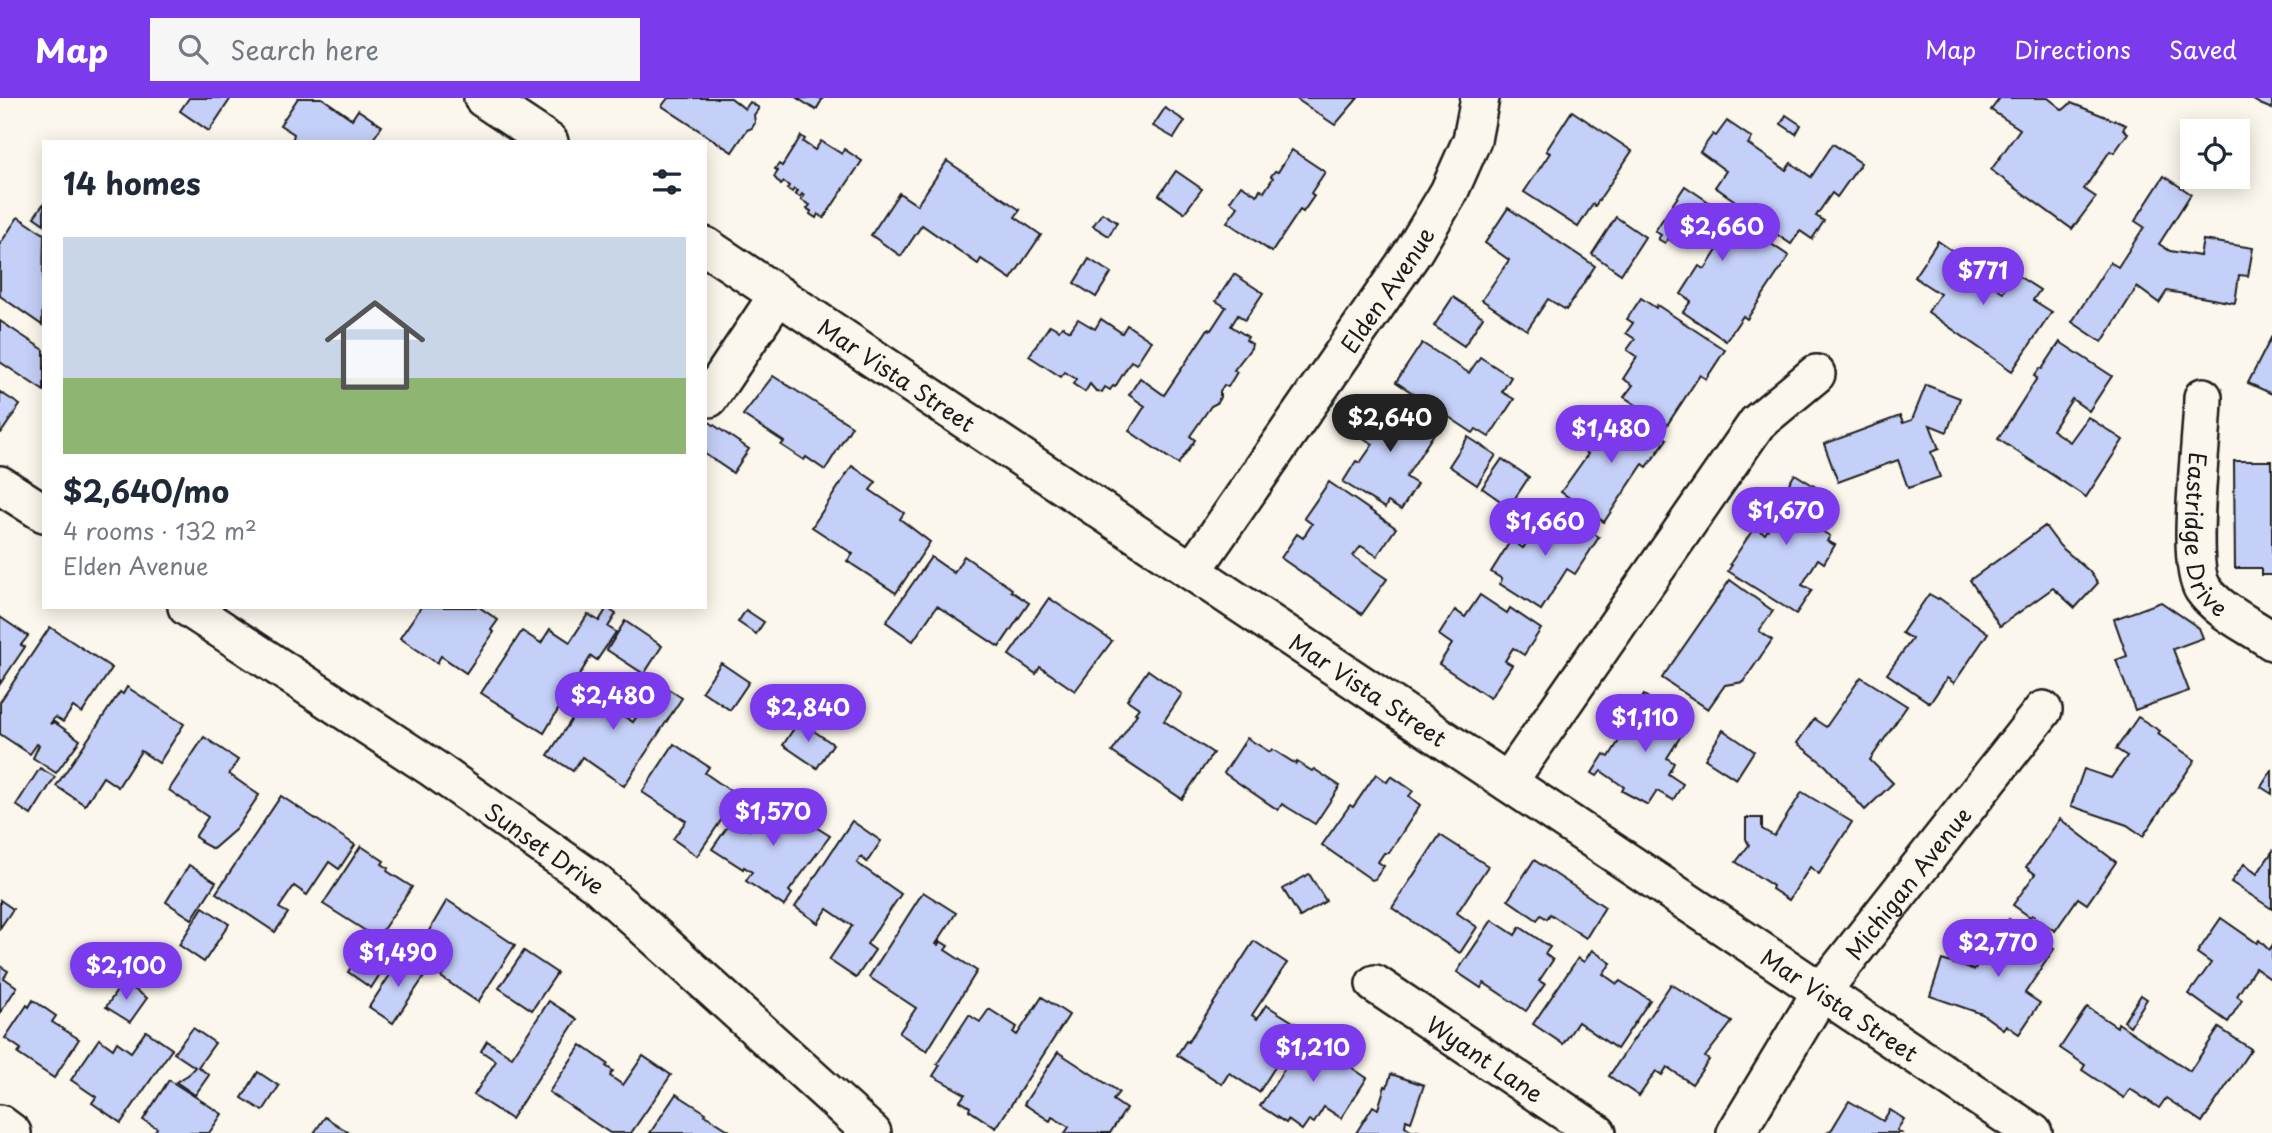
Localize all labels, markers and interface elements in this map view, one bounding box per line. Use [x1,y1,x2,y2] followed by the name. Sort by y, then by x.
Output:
[150,18,640,81] search box
[35,24,108,74] text: Map
[174,30,212,68] icon: search
[230,30,379,69] text: Search here
[1925,31,1976,67] text: Map
[2014,31,2131,67] text: Directions
[2169,31,2237,67] text: Saved
[2180,119,2250,189] map controls
[2180,119,2250,189] button: locate
[63,160,201,205] text: 14 homes
[648,163,686,201] icon: filters
[1665,204,1779,263] pin: $2,660
[1680,208,1764,243] text: $2,660
[1331,220,1442,359] street label: Elden Avenue
[1942,248,2024,307] pin: $771
[1958,252,2008,287] text: $771
[312,282,438,408] icon: home
[811,309,983,440] street label: Mar Vista Street
[1333,394,1447,454] pin: $2,640
[1348,399,1432,434] text: $2,640
[1554,406,1668,465] pin: $1,480
[1572,410,1650,445] text: $1,480
[2177,451,2236,624] street label: Eastridge Drive
[63,468,229,513] text: $2,640/mo
[1729,488,1843,547] pin: $1,670
[1748,492,1824,527] text: $1,670
[1488,498,1602,558] pin: $1,660
[1505,503,1585,538] text: $1,660
[63,513,257,548] text: 4 rooms · 132 m²
[63,548,209,583] text: Elden Avenue
[1283,624,1454,755] street label: Mar Vista Street
[556,672,670,732] pin: $2,480
[571,677,655,712] text: $2,480
[751,684,865,744] pin: $2,840
[766,689,850,724] text: $2,840
[1588,694,1702,754] pin: $1,110
[1612,699,1678,734] text: $1,110
[716,788,830,848] pin: $1,570
[478,793,614,902] street label: Sunset Drive
[735,793,811,828] text: $1,570
[1836,798,1979,967] street label: Michigan Avenue
[1941,920,2055,979] pin: $2,770
[1958,924,2038,959] text: $2,770
[341,930,455,989] pin: $1,490
[359,934,437,969] text: $1,490
[1754,939,1926,1069] street label: Mar Vista Street
[69,942,183,1002] pin: $2,100
[86,947,166,982] text: $2,100
[1420,1006,1551,1110] street label: Wyant Lane
[1256,1024,1370,1084] pin: $1,210
[1276,1029,1350,1064] text: $1,210

